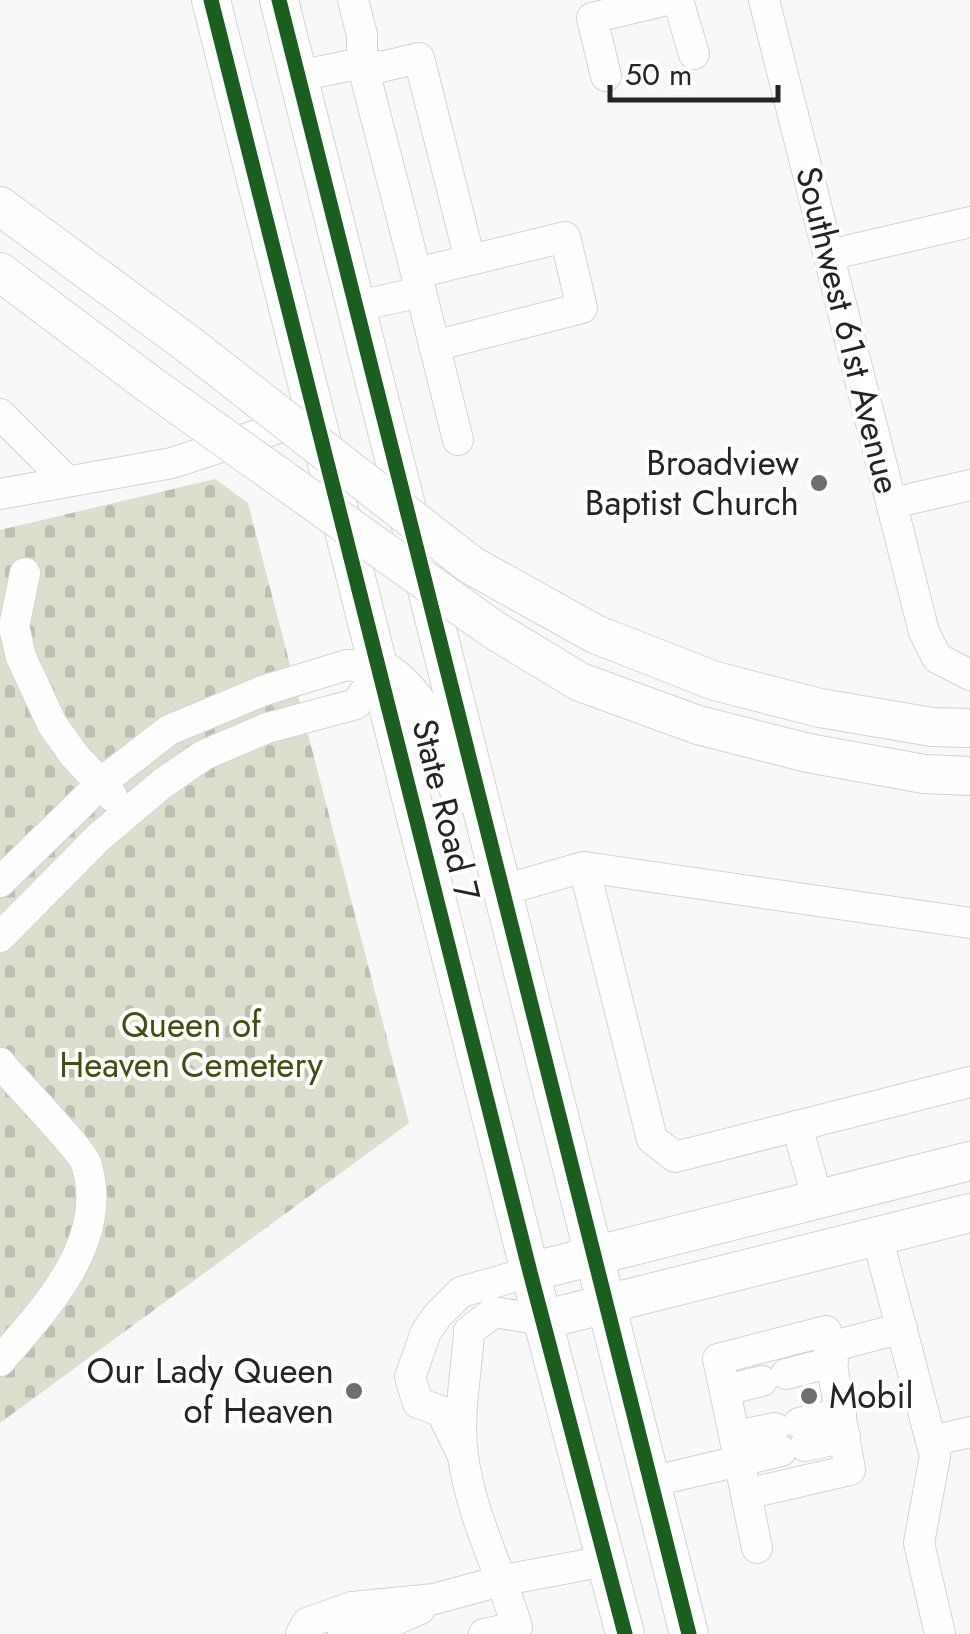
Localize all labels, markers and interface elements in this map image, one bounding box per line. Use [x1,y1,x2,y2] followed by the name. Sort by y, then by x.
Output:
[610,40,778,102] scale bar
[625,53,692,96] text: 50 m
[783,161,913,499] street label: Southwest 61st Avenue
[585,438,799,528] place label: Broadview Baptist Church
[808,472,830,494] marker: Broadview Baptist Church
[399,714,493,907] street label: State Road 7
[59,1000,323,1090] park label: Queen of Heaven Cemetery
[87,1346,334,1436] place label: Our Lady Queen of Heaven
[829,1371,914,1421] place label: Mobil
[343,1380,365,1402] marker: Our Lady Queen of Heaven
[798,1385,820,1407] marker: Mobil

